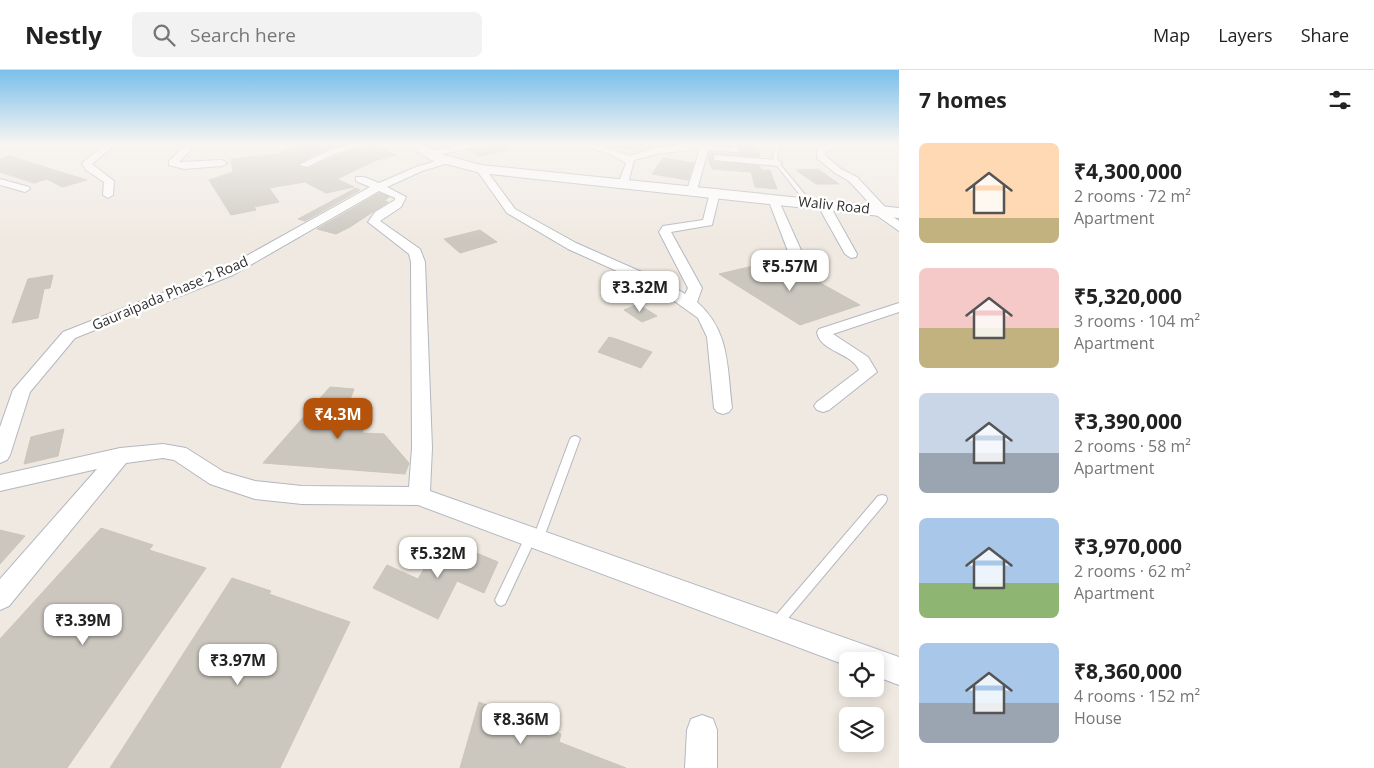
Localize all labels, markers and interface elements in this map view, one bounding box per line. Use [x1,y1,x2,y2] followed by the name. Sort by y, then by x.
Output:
[132,12,482,57] search box
[25,18,102,51] text: Nestly
[150,21,178,49] icon: search
[190,22,296,48] text: Search here
[1153,23,1190,47] text: Map
[1218,23,1273,47] text: Layers
[1301,23,1349,47] text: Share
[919,86,1007,114] text: 7 homes
[1326,86,1354,114] icon: filters
[1074,157,1182,185] text: ₹4,300,000
[959,163,1019,223] icon: home
[1074,185,1191,207] text: 2 rooms · 72 m²
[797,191,871,218] street label: Waliv Road
[1074,207,1154,229] text: Apartment
[749,250,831,292] pin: ₹5.57M
[89,251,251,334] street label: Gauraipada Phase 2 Road
[762,255,818,277] text: ₹5.57M
[599,270,681,313] pin: ₹3.32M
[612,276,668,298] text: ₹3.32M
[1074,282,1182,310] text: ₹5,320,000
[959,288,1019,348] icon: home
[1074,310,1200,332] text: 3 rooms · 104 m²
[1074,332,1154,354] text: Apartment
[303,398,373,440] pin: ₹4.3M
[314,403,362,425] text: ₹4.3M
[1074,407,1182,435] text: ₹3,390,000
[959,413,1019,473] icon: home
[1074,435,1191,457] text: 2 rooms · 58 m²
[1074,457,1154,479] text: Apartment
[1074,532,1182,560] text: ₹3,970,000
[397,536,479,579] pin: ₹5.32M
[959,538,1019,598] icon: home
[410,542,466,564] text: ₹5.32M
[1074,560,1191,582] text: 2 rooms · 62 m²
[1074,582,1154,604] text: Apartment
[42,604,124,646] pin: ₹3.39M
[55,609,111,631] text: ₹3.39M
[197,644,279,686] pin: ₹3.97M
[210,649,266,671] text: ₹3.97M
[839,652,884,752] map controls
[839,652,884,697] button: locate
[1074,657,1182,685] text: ₹8,360,000
[959,663,1019,723] icon: home
[1074,685,1200,707] text: 4 rooms · 152 m²
[480,702,562,745] pin: ₹8.36M
[839,707,884,752] button: layers
[1074,707,1122,729] text: House
[493,708,549,730] text: ₹8.36M

